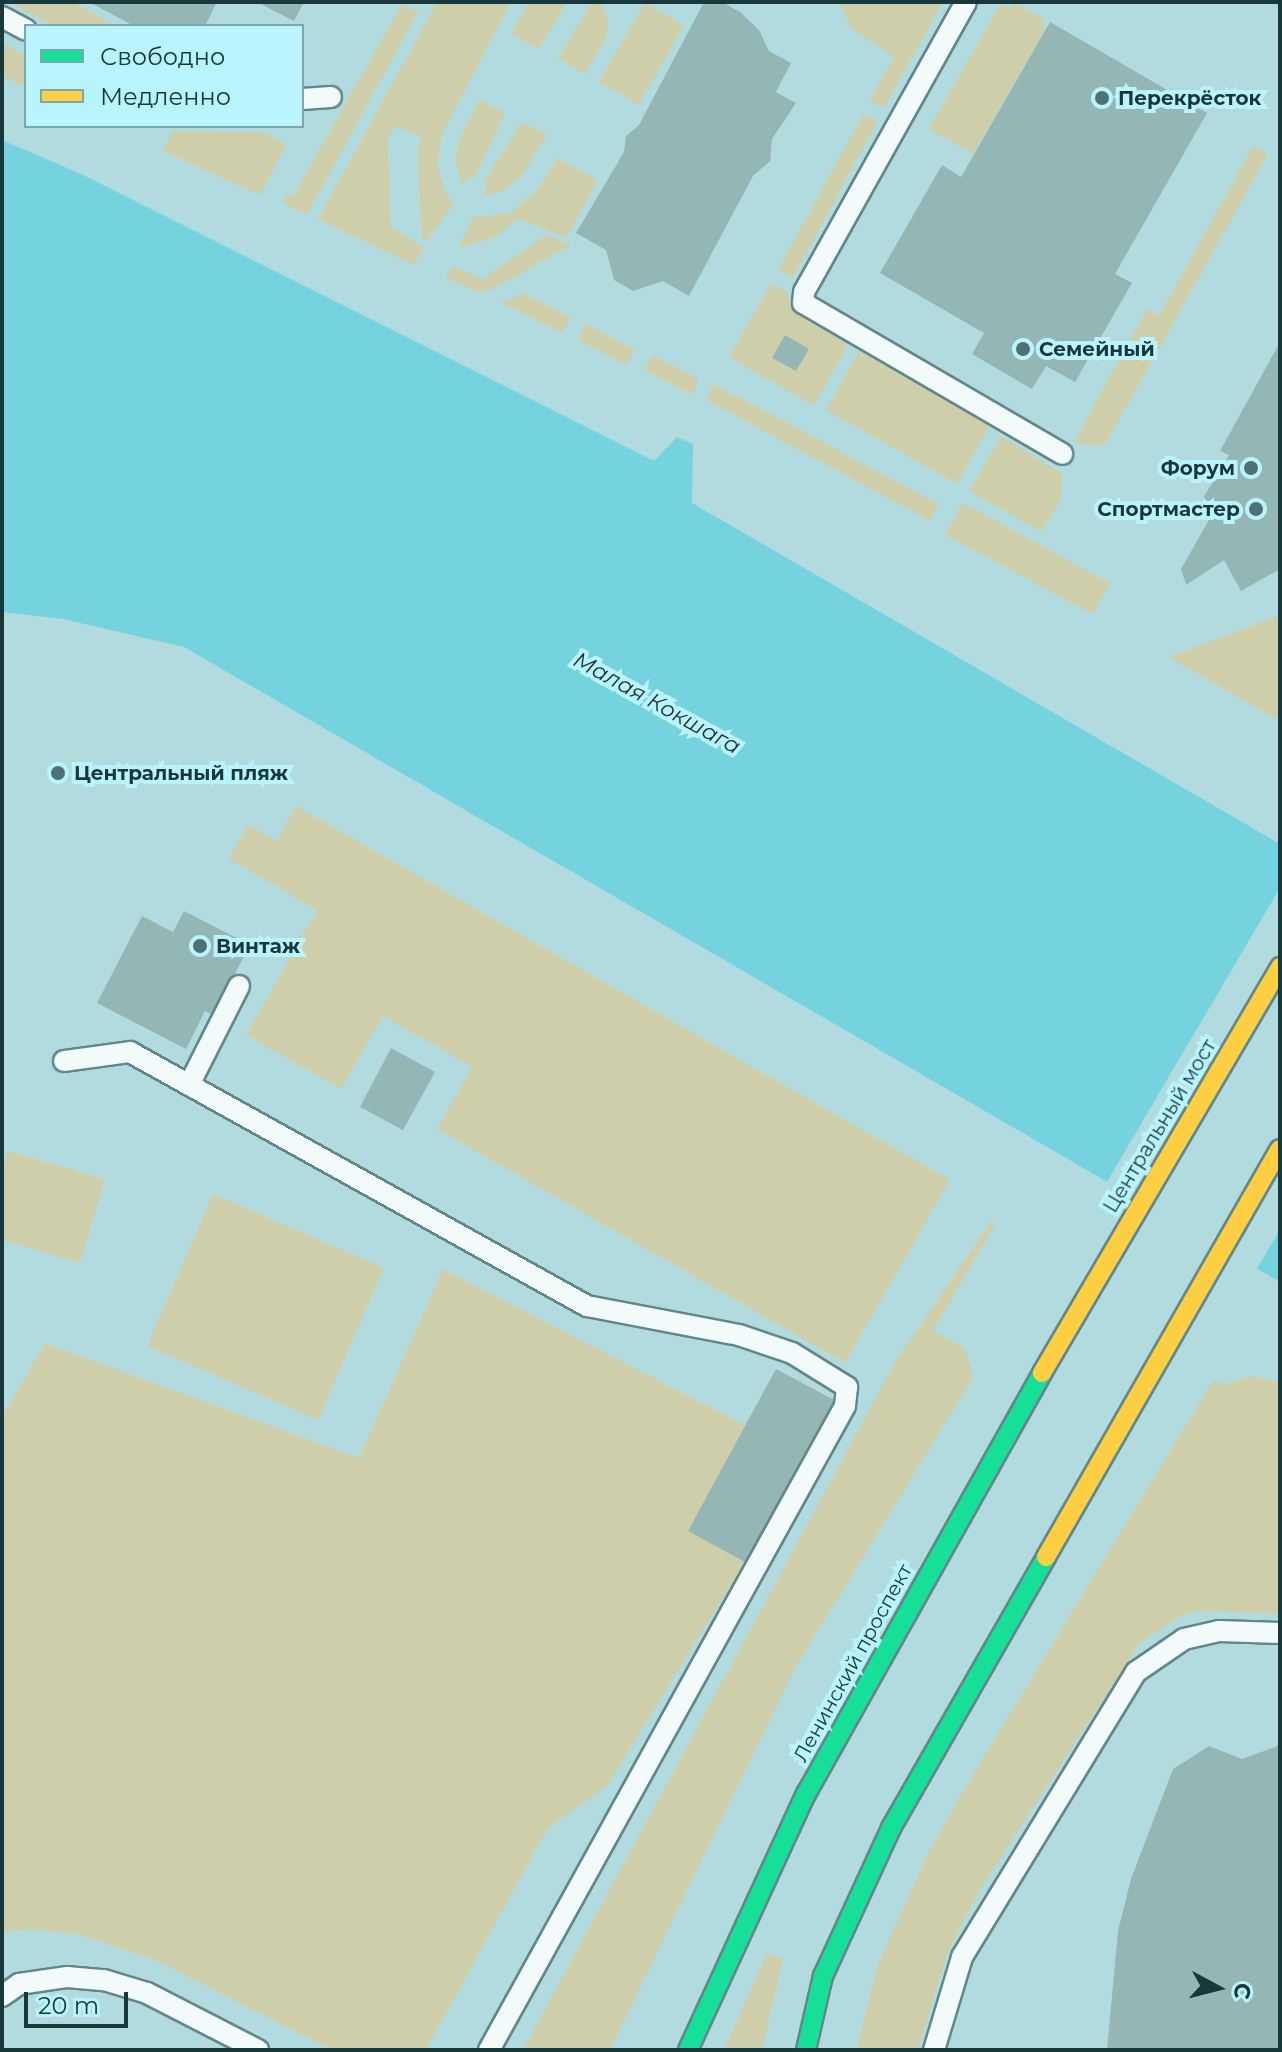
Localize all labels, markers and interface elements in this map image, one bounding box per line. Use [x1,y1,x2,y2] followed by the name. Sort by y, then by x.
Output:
[24,24,304,128] legend
[100,42,225,71] text: Свободно
[100,82,231,111] text: Медленно
[1118,86,1261,110] place label: Перекрёсток
[1093,89,1111,107] marker: Перекрёсток
[1039,337,1155,361] place label: Семейный
[1014,340,1032,358] marker: Семейный
[1161,456,1235,480] place label: Форум
[1242,459,1260,477] marker: Форум
[1097,497,1240,521] place label: Спортмастер
[1247,500,1265,518] marker: Спортмастер
[569,646,745,760] water label: Малая Кокшага
[74,761,288,785] place label: Центральный пляж
[49,764,67,782] marker: Центральный пляж
[216,934,300,958] place label: Винтаж
[191,937,209,955] marker: Винтаж
[1099,1035,1221,1217] street label: Центральный мост
[789,1560,917,1766] street label: Ленинский проспект
[1178,1948,1258,2028] north arrow
[28,1976,132,2026] scale bar
[1228,1981,1257,2001] text: С
[38,1991,99,2020] text: 20 m

